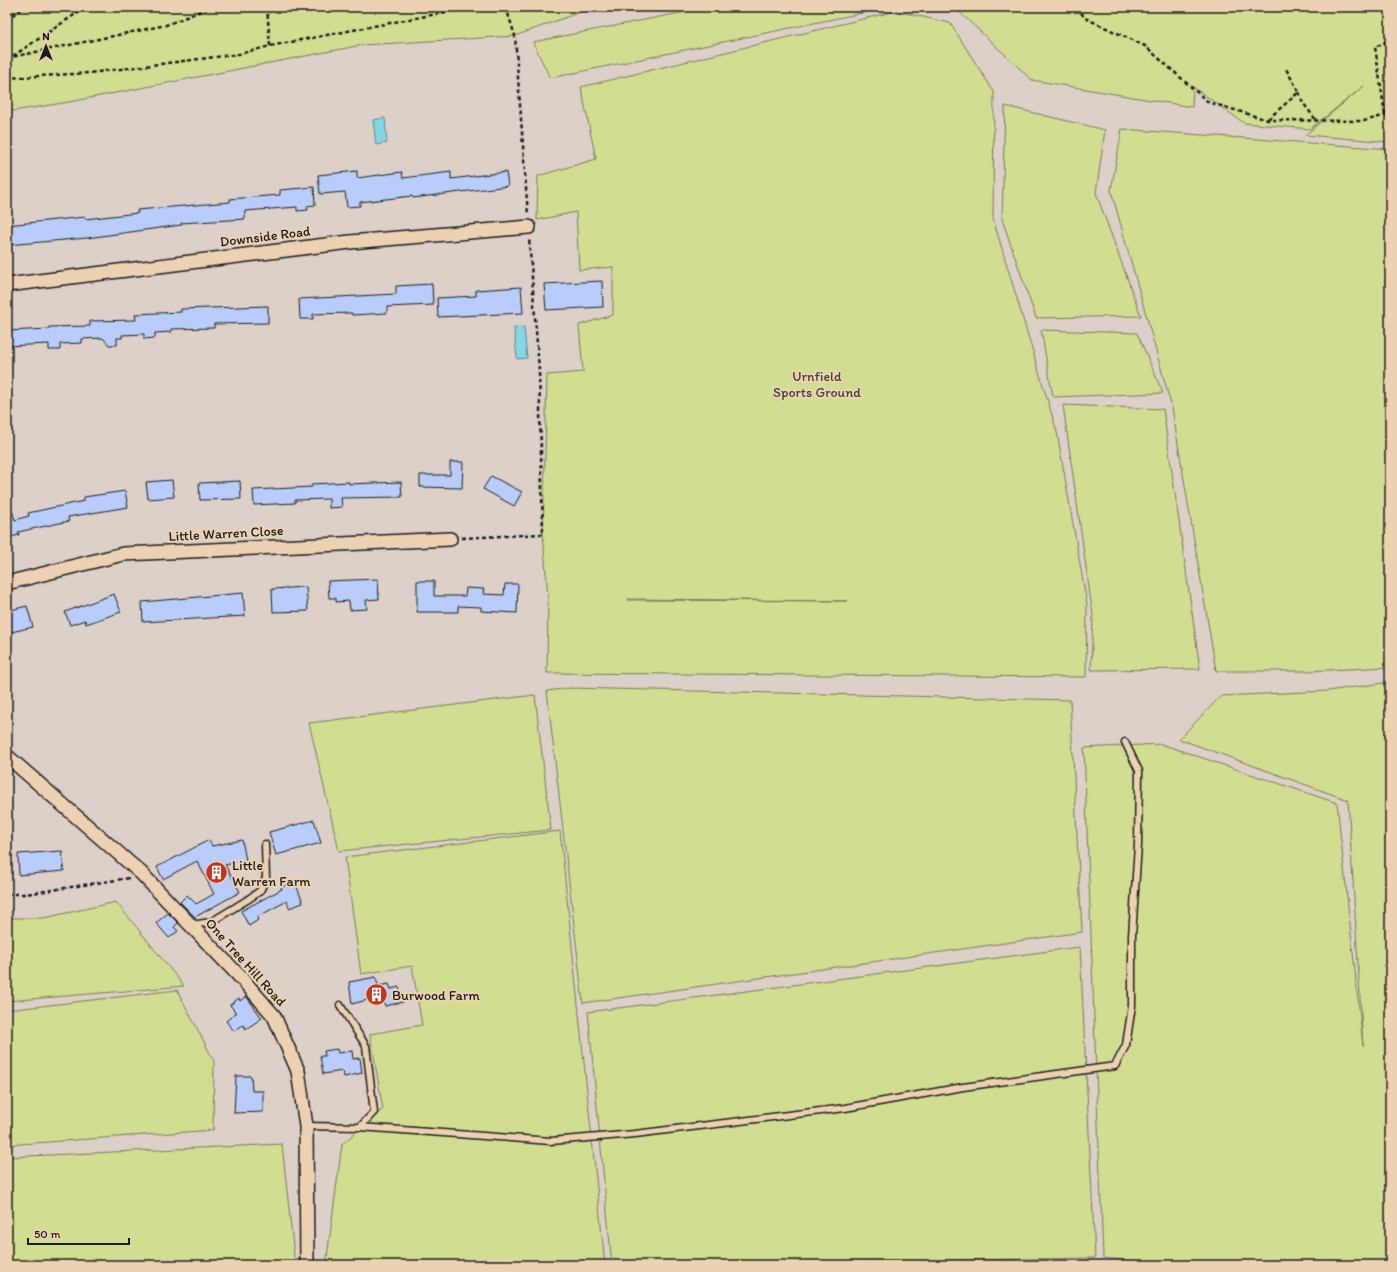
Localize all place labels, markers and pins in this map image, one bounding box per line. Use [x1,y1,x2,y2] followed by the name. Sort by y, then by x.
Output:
[232,857,311,890] place label: Little Warren Farm
[203,860,229,886] building icon: Little Warren Farm
[363,982,389,1008] building icon: Burwood Farm
[392,987,480,1004] place label: Burwood Farm

